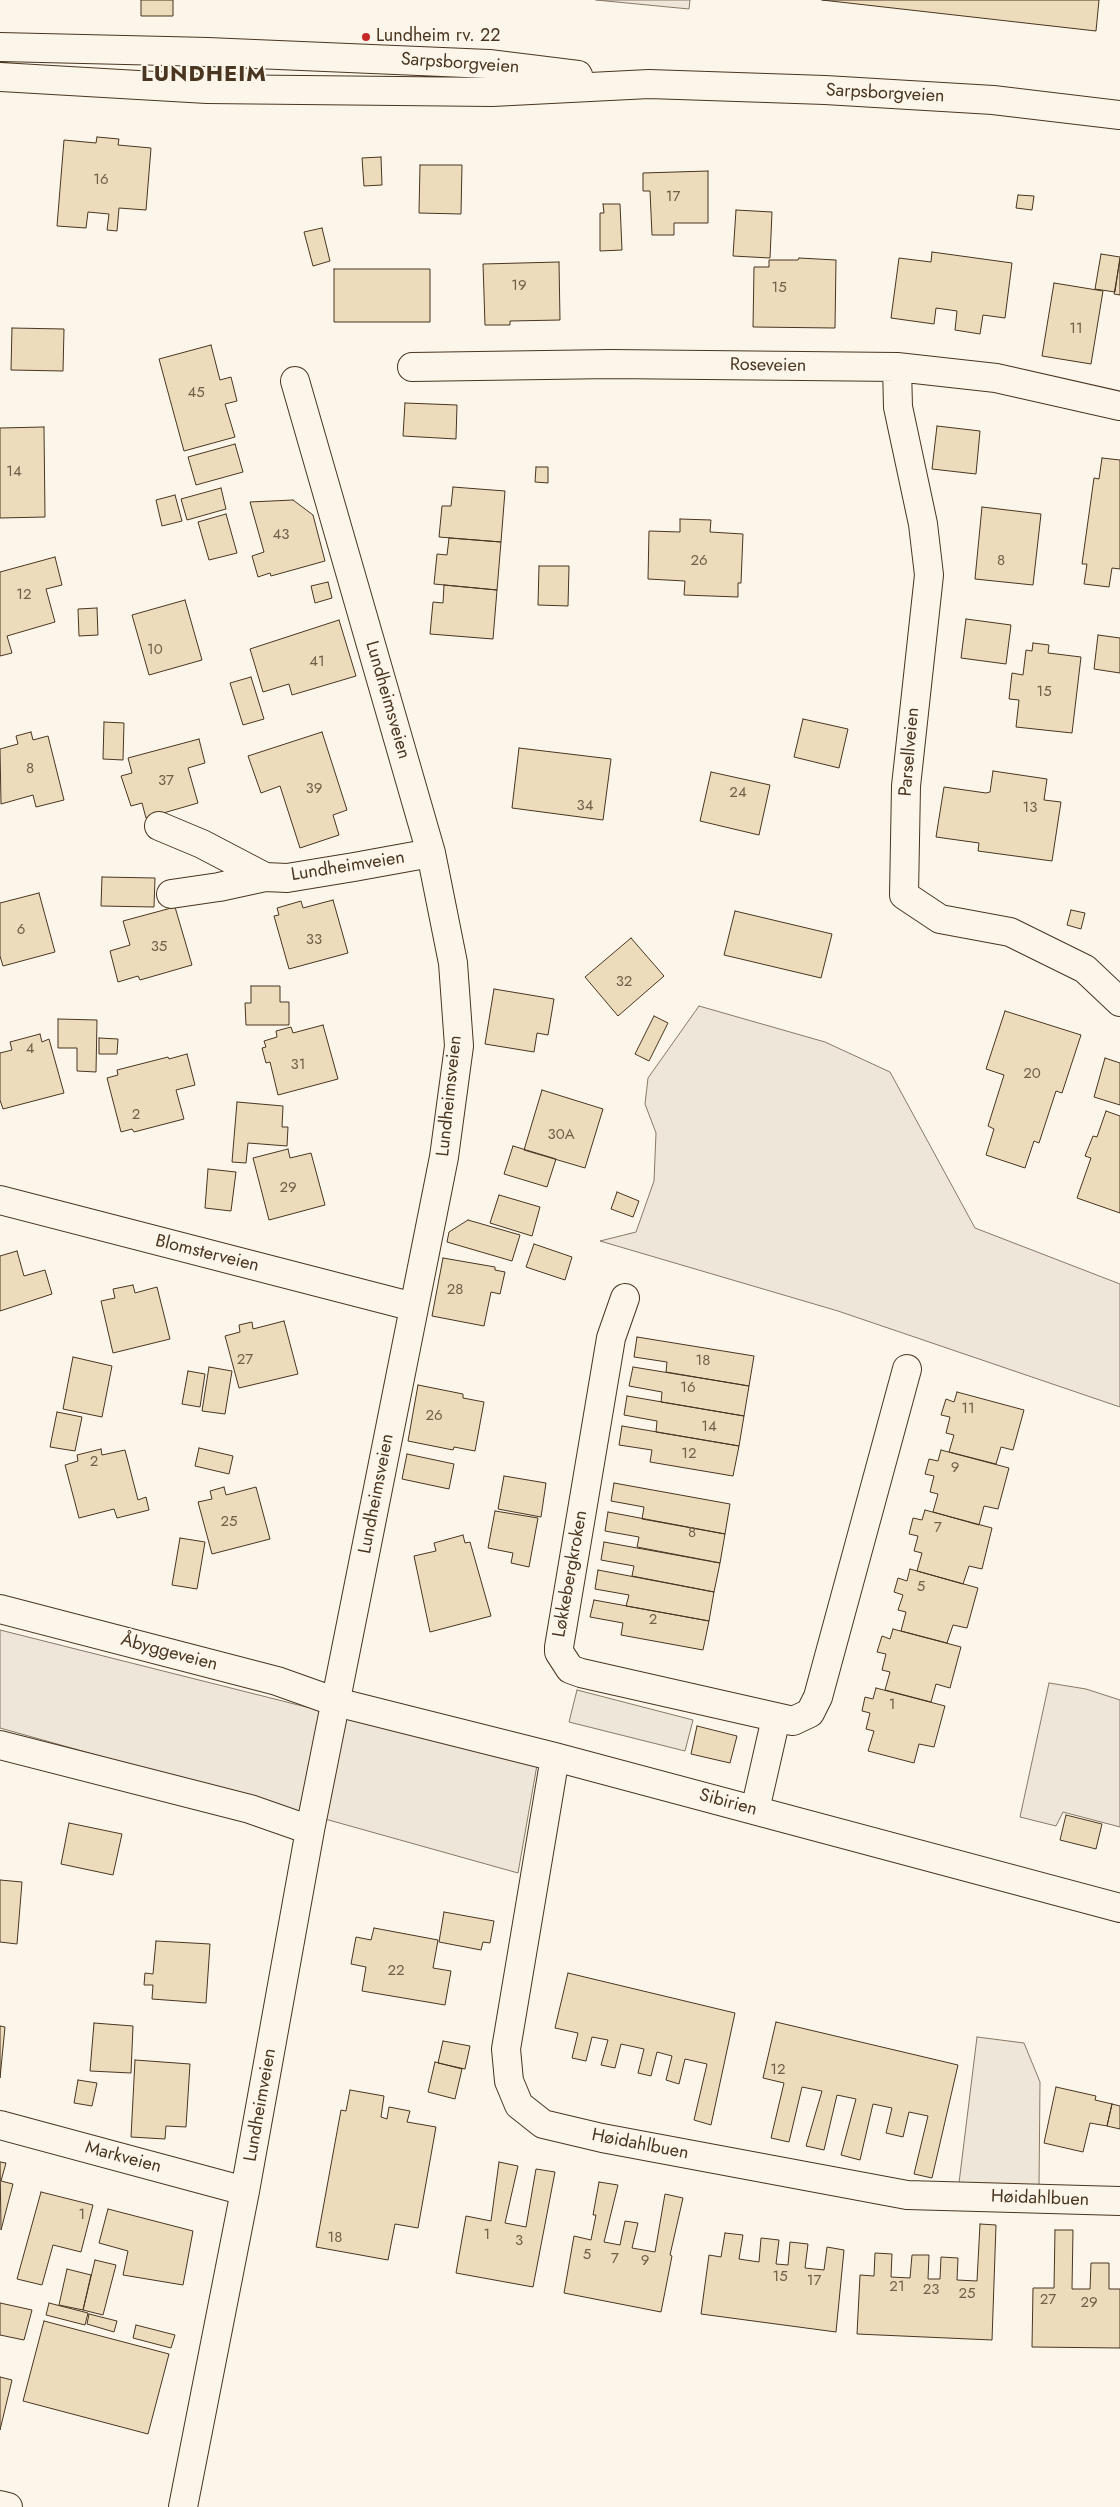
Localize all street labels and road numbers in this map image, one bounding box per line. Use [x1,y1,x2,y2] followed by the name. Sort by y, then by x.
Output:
[400,49,520,79] street label: Sarpsborgveien
[825,80,945,108] street label: Sarpsborgveien
[730,355,806,377] street label: Roseveien
[360,638,414,762] street label: Lundheimsveien
[895,707,925,797] street label: Parsellveien
[290,847,406,887] street label: Lundheimveien
[433,1034,467,1158] street label: Lundheimsveien
[153,1231,261,1277] street label: Blomsterveien
[355,1432,399,1556] street label: Lundheimsveien
[549,1509,593,1639] street label: Løkkebergkroken
[118,1630,220,1676] street label: Åbyggeveien
[697,1785,759,1821] street label: Sibirien
[240,2047,282,2163] street label: Lundheimveien
[590,2125,690,2165] street label: Høidahlbuen
[83,2137,163,2179] street label: Markveien
[990,2186,1090,2212] street label: Høidahlbuen

